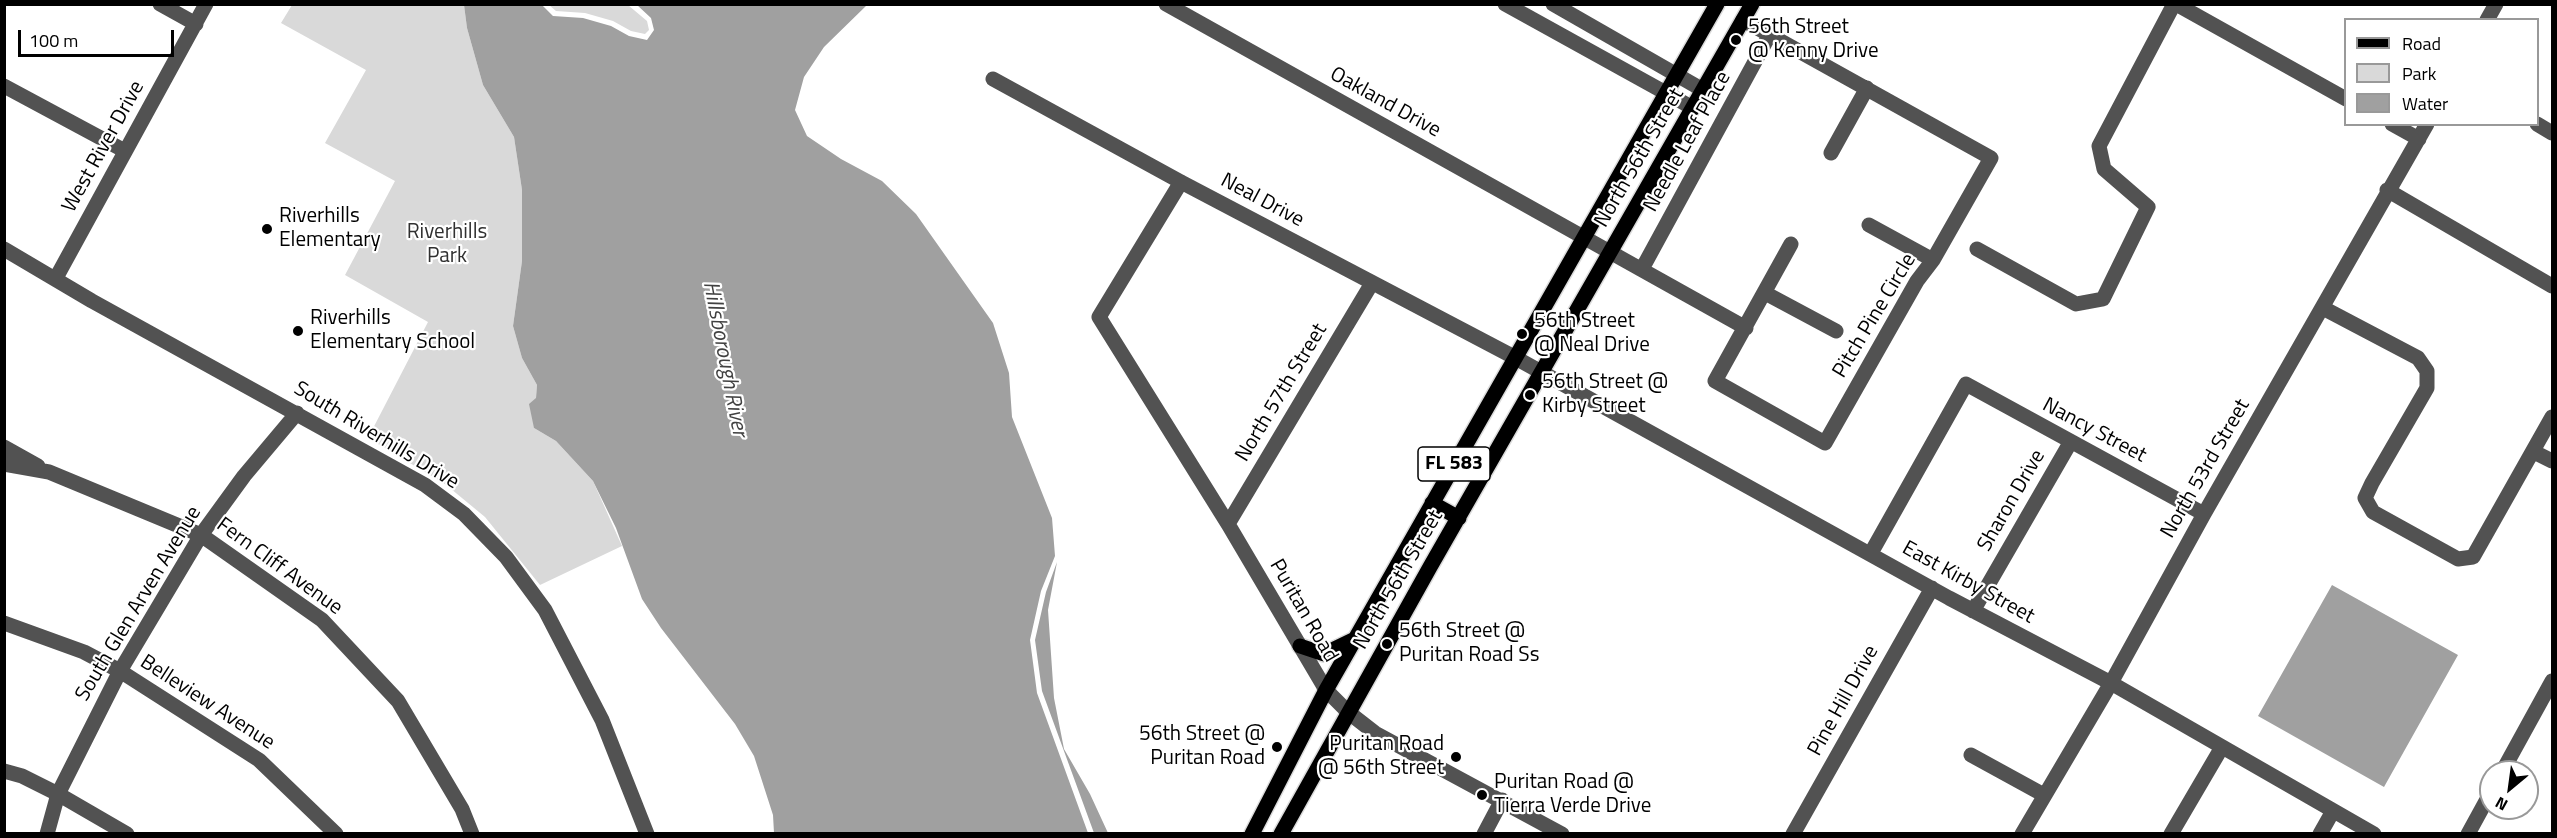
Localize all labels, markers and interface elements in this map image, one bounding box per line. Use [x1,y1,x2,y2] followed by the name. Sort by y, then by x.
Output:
[1748,15,1878,65] place label: 56th Street @ Kenny Drive
[21,18,177,56] scale bar
[2344,18,2539,126] legend
[29,27,78,54] text: 100 m
[2402,30,2441,57] text: Road
[1729,33,1743,47] marker: 56th Street @ Kenny Drive
[2402,60,2436,87] text: Park
[1325,62,1445,144] street label: Oakland Drive
[1639,67,1737,217] street label: Needle Leaf Place
[57,77,151,217] street label: West River Drive
[1590,84,1690,232] street label: North 56th Street
[2402,90,2448,117] text: Water
[1216,169,1308,233] street label: Neal Drive
[279,204,381,254] place label: Riverhills Elementary
[407,220,487,270] park label: Riverhills Park
[260,222,274,236] marker: Riverhills Elementary
[1828,249,1922,383] street label: Pitch Pine Circle
[696,279,752,439] water label: Hillsborough River
[310,306,475,356] place label: Riverhills Elementary School
[1534,309,1650,359] place label: 56th Street @ Neal Drive
[1231,319,1333,467] street label: North 57th Street
[291,324,305,338] marker: Riverhills Elementary School
[1515,327,1529,341] marker: 56th Street @ Neal Drive
[1542,370,1668,420] place label: 56th Street @ Kirby Street
[289,377,463,495] street label: South Riverhills Drive
[1523,388,1537,402] marker: 56th Street @ Kirby Street
[2038,393,2150,469] street label: Nancy Street
[2156,395,2256,543] street label: North 53rd Street
[1973,446,2051,556] street label: Sharon Drive
[1418,447,1490,481] road number: FL 583
[71,502,207,706] street label: South Glen Arven Avenue
[1349,506,1449,654] street label: North 56th Street
[211,513,347,621] street label: Fern Cliff Avenue
[1897,536,2039,630] street label: East Kirby Street
[1263,555,1343,667] street label: Puritan Road
[1399,619,1539,669] place label: 56th Street @ Puritan Road Ss
[1380,637,1394,651] marker: 56th Street @ Puritan Road Ss
[1803,641,1885,761] street label: Pine Hill Drive
[135,650,279,756] street label: Belleview Avenue
[1139,722,1265,772] place label: 56th Street @ Puritan Road
[1318,732,1444,782] place label: Puritan Road @ 56th Street
[1270,740,1284,754] marker: 56th Street @ Puritan Road
[1449,750,1463,764] marker: Puritan Road @ 56th Street
[2479,760,2539,820] north arrow
[1494,770,1651,820] place label: Puritan Road @ Tierra Verde Drive
[1475,788,1489,802] marker: Puritan Road @ Tierra Verde Drive
[2491,791,2512,817] text: N

